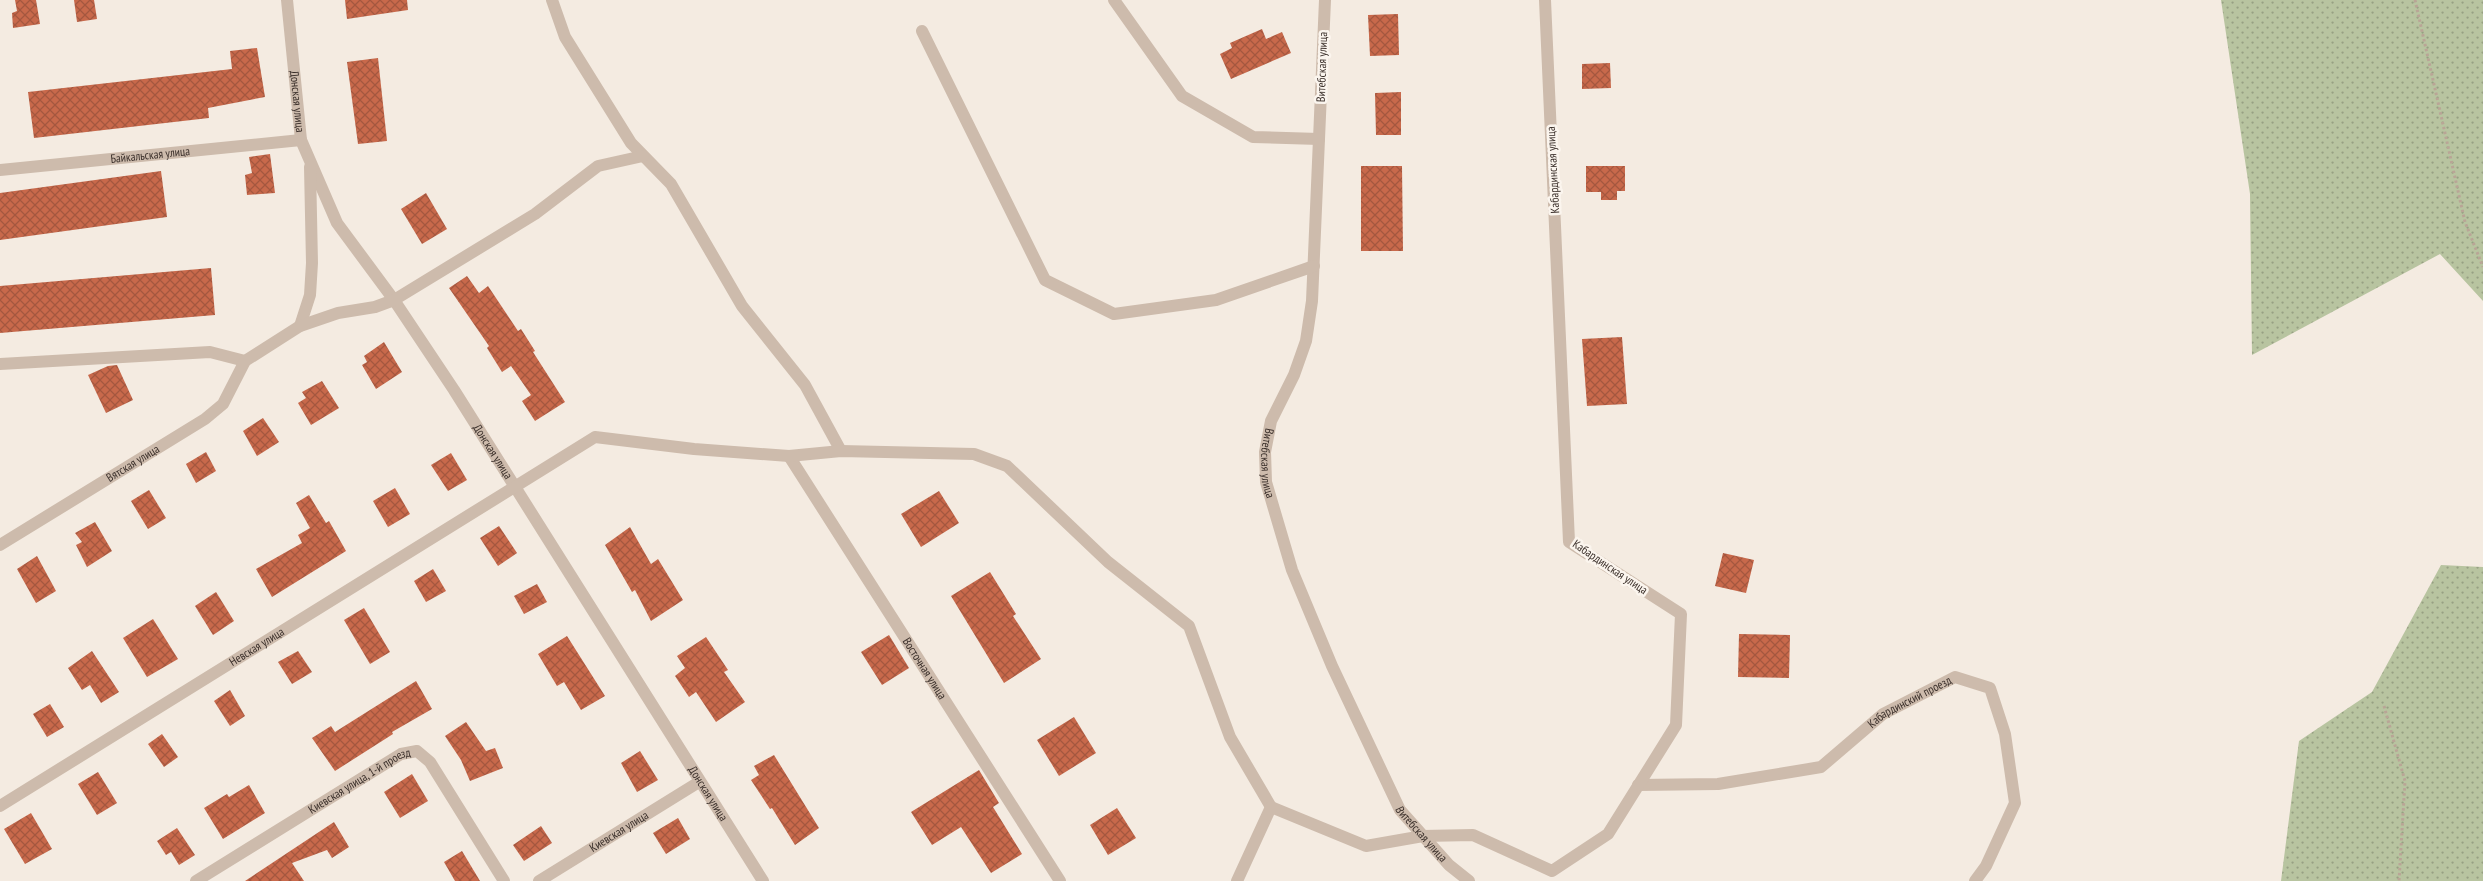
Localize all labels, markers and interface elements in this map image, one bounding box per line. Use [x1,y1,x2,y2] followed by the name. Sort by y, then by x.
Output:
[1313,31,1330,102] street label: Витебская улица
[287,70,308,133] street label: Донская улица
[1543,126,1562,214] street label: Кабардинская улица
[110,143,191,166] street label: Байкальская улица
[470,421,516,482] street label: Донская улица
[1258,427,1278,500] street label: Витебская улица
[103,441,162,485] street label: Вятская улица
[1570,536,1651,597] street label: Кабардинская улица
[226,624,287,669] street label: Невская улица
[900,634,950,702] street label: Восточная улица
[1864,672,1954,731] street label: Кабардинский проезд
[305,744,412,817] street label: Киевская улица, 1-й проезд
[685,763,731,824] street label: Донская улица
[1392,804,1451,865] street label: Витебская улица
[586,807,651,855] street label: Киевская улица

